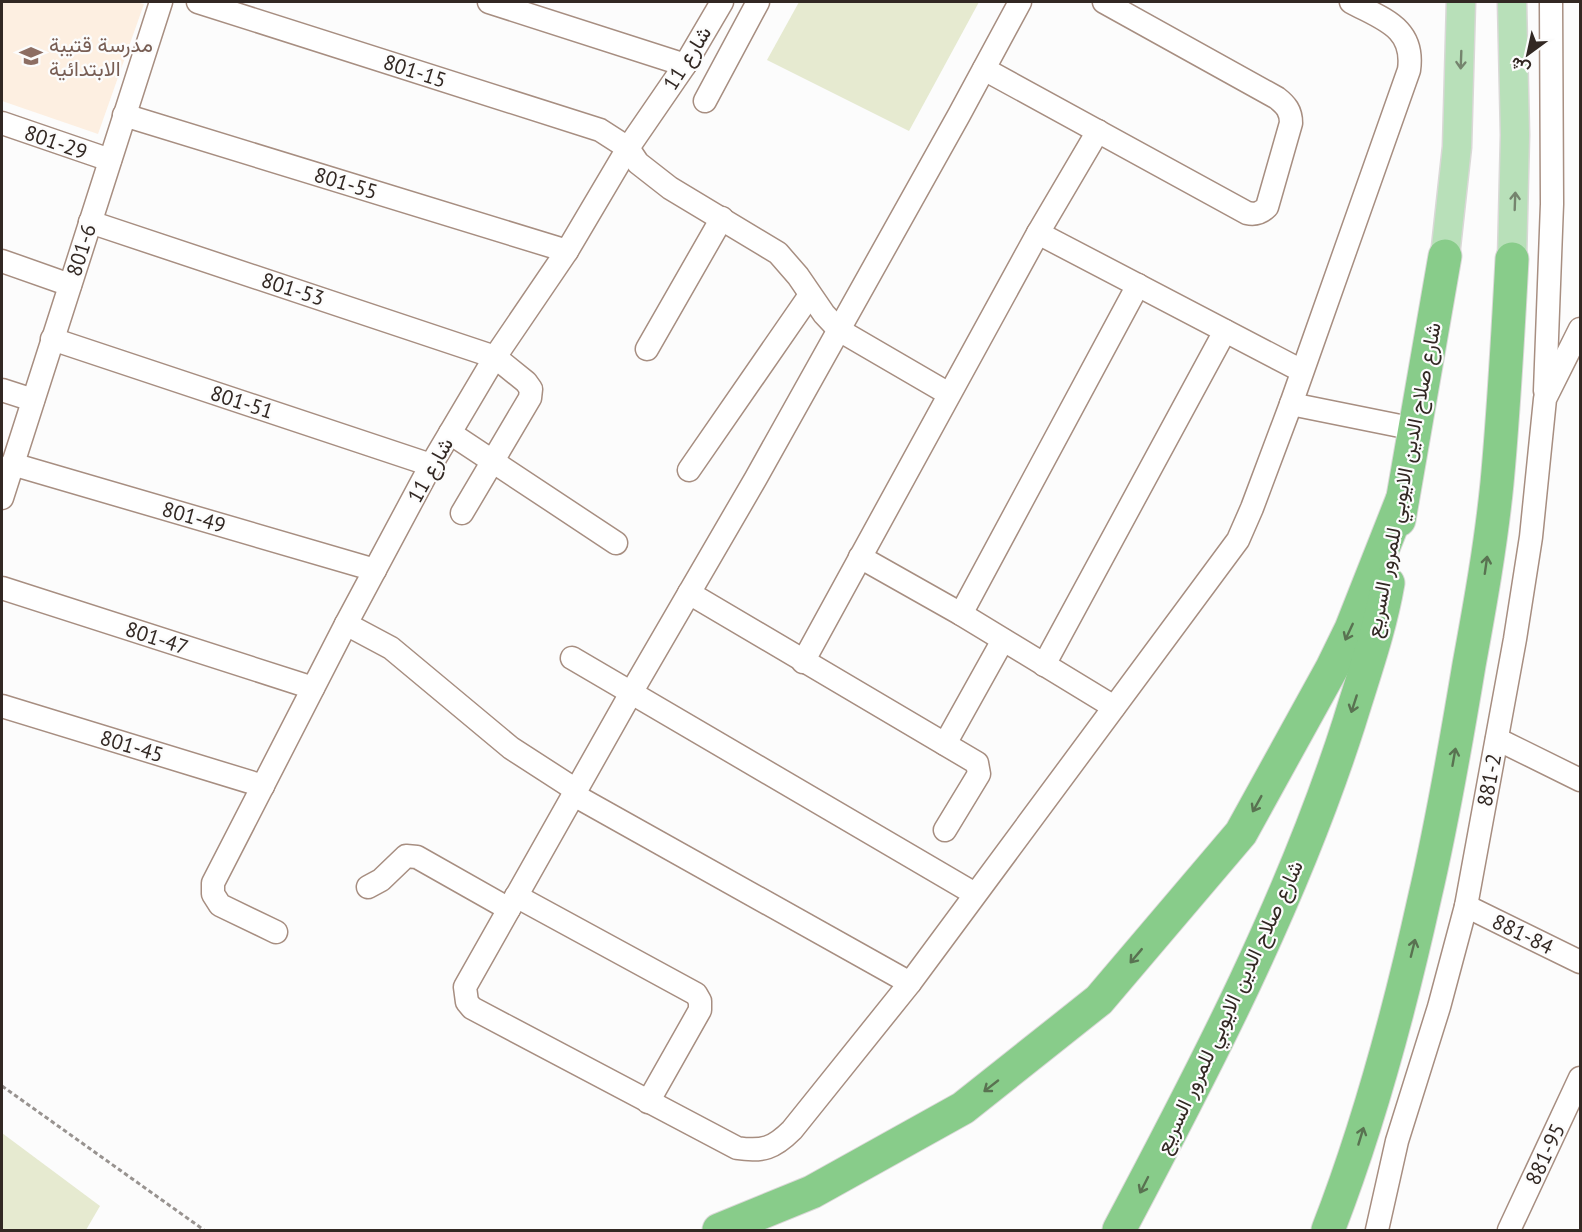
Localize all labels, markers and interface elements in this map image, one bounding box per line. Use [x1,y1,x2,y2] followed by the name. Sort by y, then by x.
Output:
[657,21,718,96] street label: شارع 11
[1498,24,1558,84] north arrow
[49,31,153,82] place label: مدرسة قتيبة الابتدائية
[18,43,44,69] school or university icon: مدرسة قتيبة الابتدائية
[380,48,450,94] street label: 801-15
[1455,49,1466,69] one-way arrow
[1506,53,1533,80] text: ش
[21,119,91,165] street label: 801-29
[311,161,381,205] street label: 801-55
[1509,191,1520,211] one-way arrow
[60,220,102,280] street label: 801-6
[258,266,328,312] street label: 801-53
[1359,320,1451,641] street label: شارع صلاح الدين الايوبي للمرور السريع
[207,379,277,425] street label: 801-51
[401,433,460,508] street label: شارع 11
[159,495,229,539] street label: 801-49
[1480,555,1491,575] one-way arrow
[122,615,192,661] street label: 801-47
[1343,623,1355,641] one-way arrow
[1348,694,1359,713] one-way arrow
[97,724,167,768] street label: 801-45
[1448,748,1459,767] one-way arrow
[1471,751,1507,809] street label: 881-2
[1251,795,1263,812] one-way arrow
[1149,856,1313,1160] street label: شارع صلاح الدين الايوبي للمرور السريع
[1488,908,1558,960] street label: 881-84
[1408,939,1420,958] one-way arrow
[1129,948,1143,963] one-way arrow
[983,1079,999,1092] one-way arrow
[1519,1119,1571,1189] street label: 881-95
[1356,1127,1367,1146] one-way arrow
[1137,1176,1149,1194] one-way arrow

